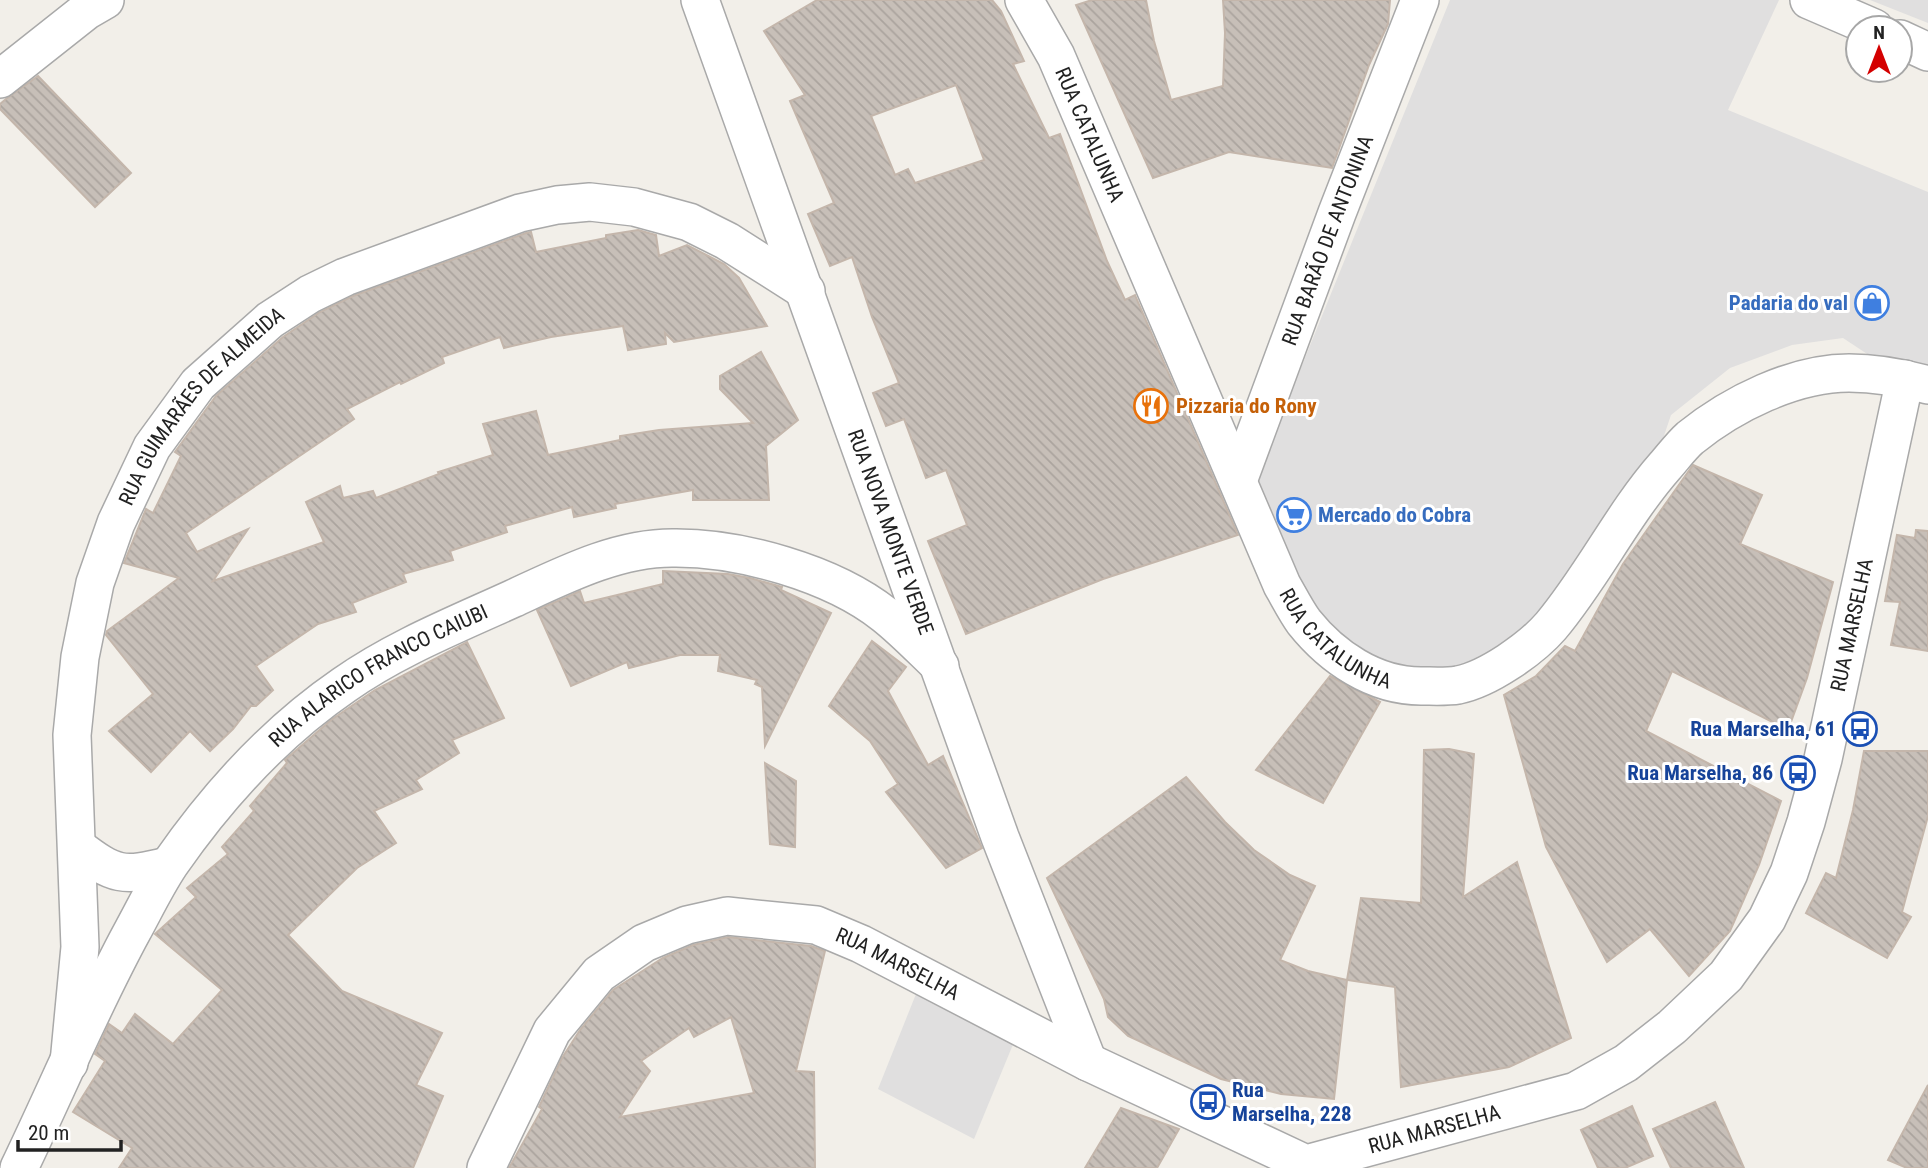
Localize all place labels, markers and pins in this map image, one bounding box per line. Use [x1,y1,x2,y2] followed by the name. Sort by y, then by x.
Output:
[1853,284,1891,322] shop icon: Padaria do val
[1729,291,1848,315] place label: Padaria do val
[1132,387,1170,425] restaurant icon: Pizzaria do Rony
[1176,394,1317,418] place label: Pizzaria do Rony
[1275,496,1313,534] supermarket icon: Mercado do Cobra
[1318,503,1471,527] place label: Mercado do Cobra
[1841,710,1879,748] bus stop icon: Rua Marselha, 61
[1690,717,1836,741] place label: Rua Marselha, 61
[1779,754,1817,792] bus stop icon: Rua Marselha, 86
[1627,761,1773,785] place label: Rua Marselha, 86
[1232,1078,1352,1126] place label: Rua Marselha, 228
[1189,1083,1227,1121] bus stop icon: Rua Marselha, 228

